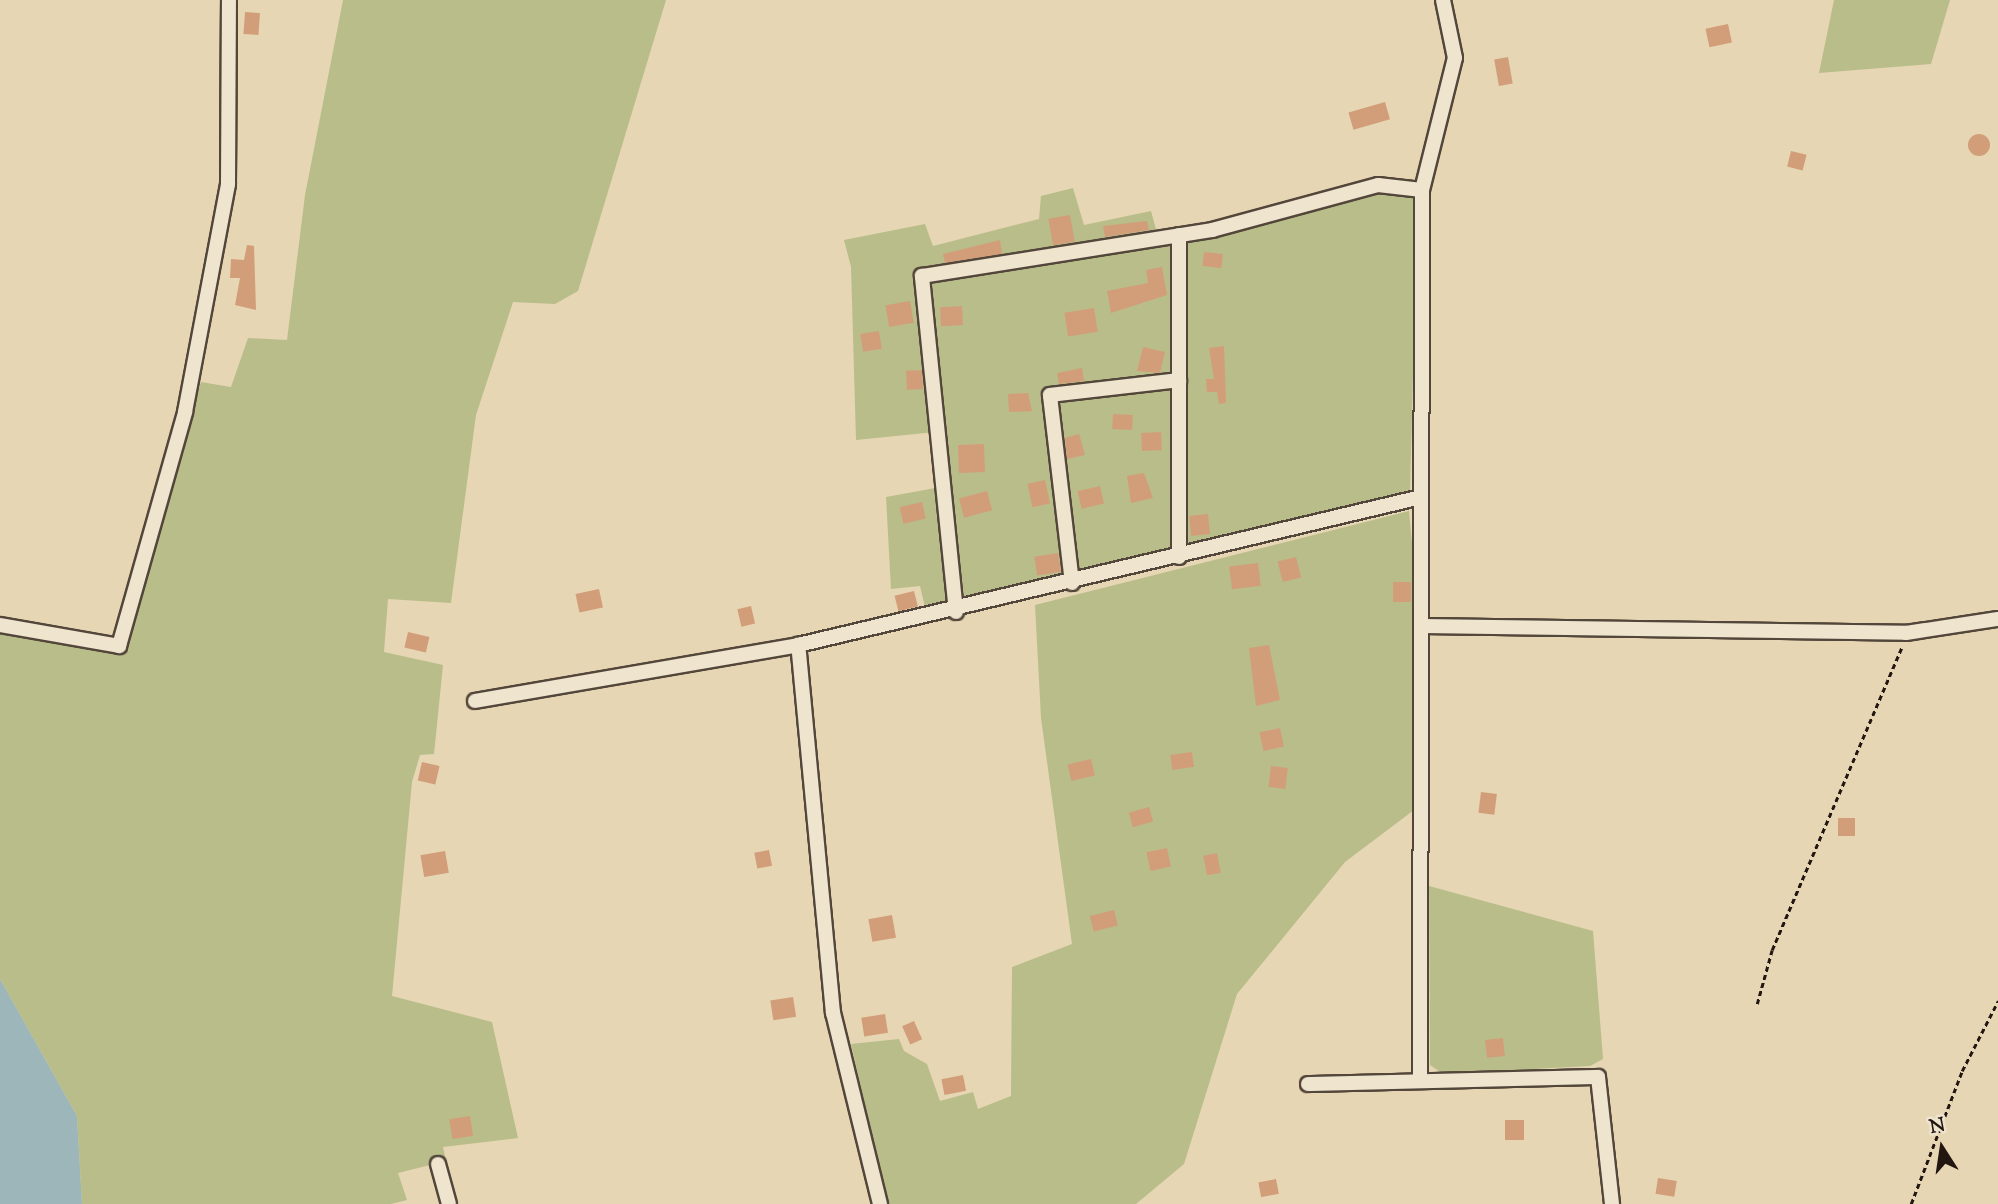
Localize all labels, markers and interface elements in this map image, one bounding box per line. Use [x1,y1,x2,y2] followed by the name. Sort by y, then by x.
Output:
[1927,1112,1948,1142] text: N
[1907,1113,1977,1183] north arrow

